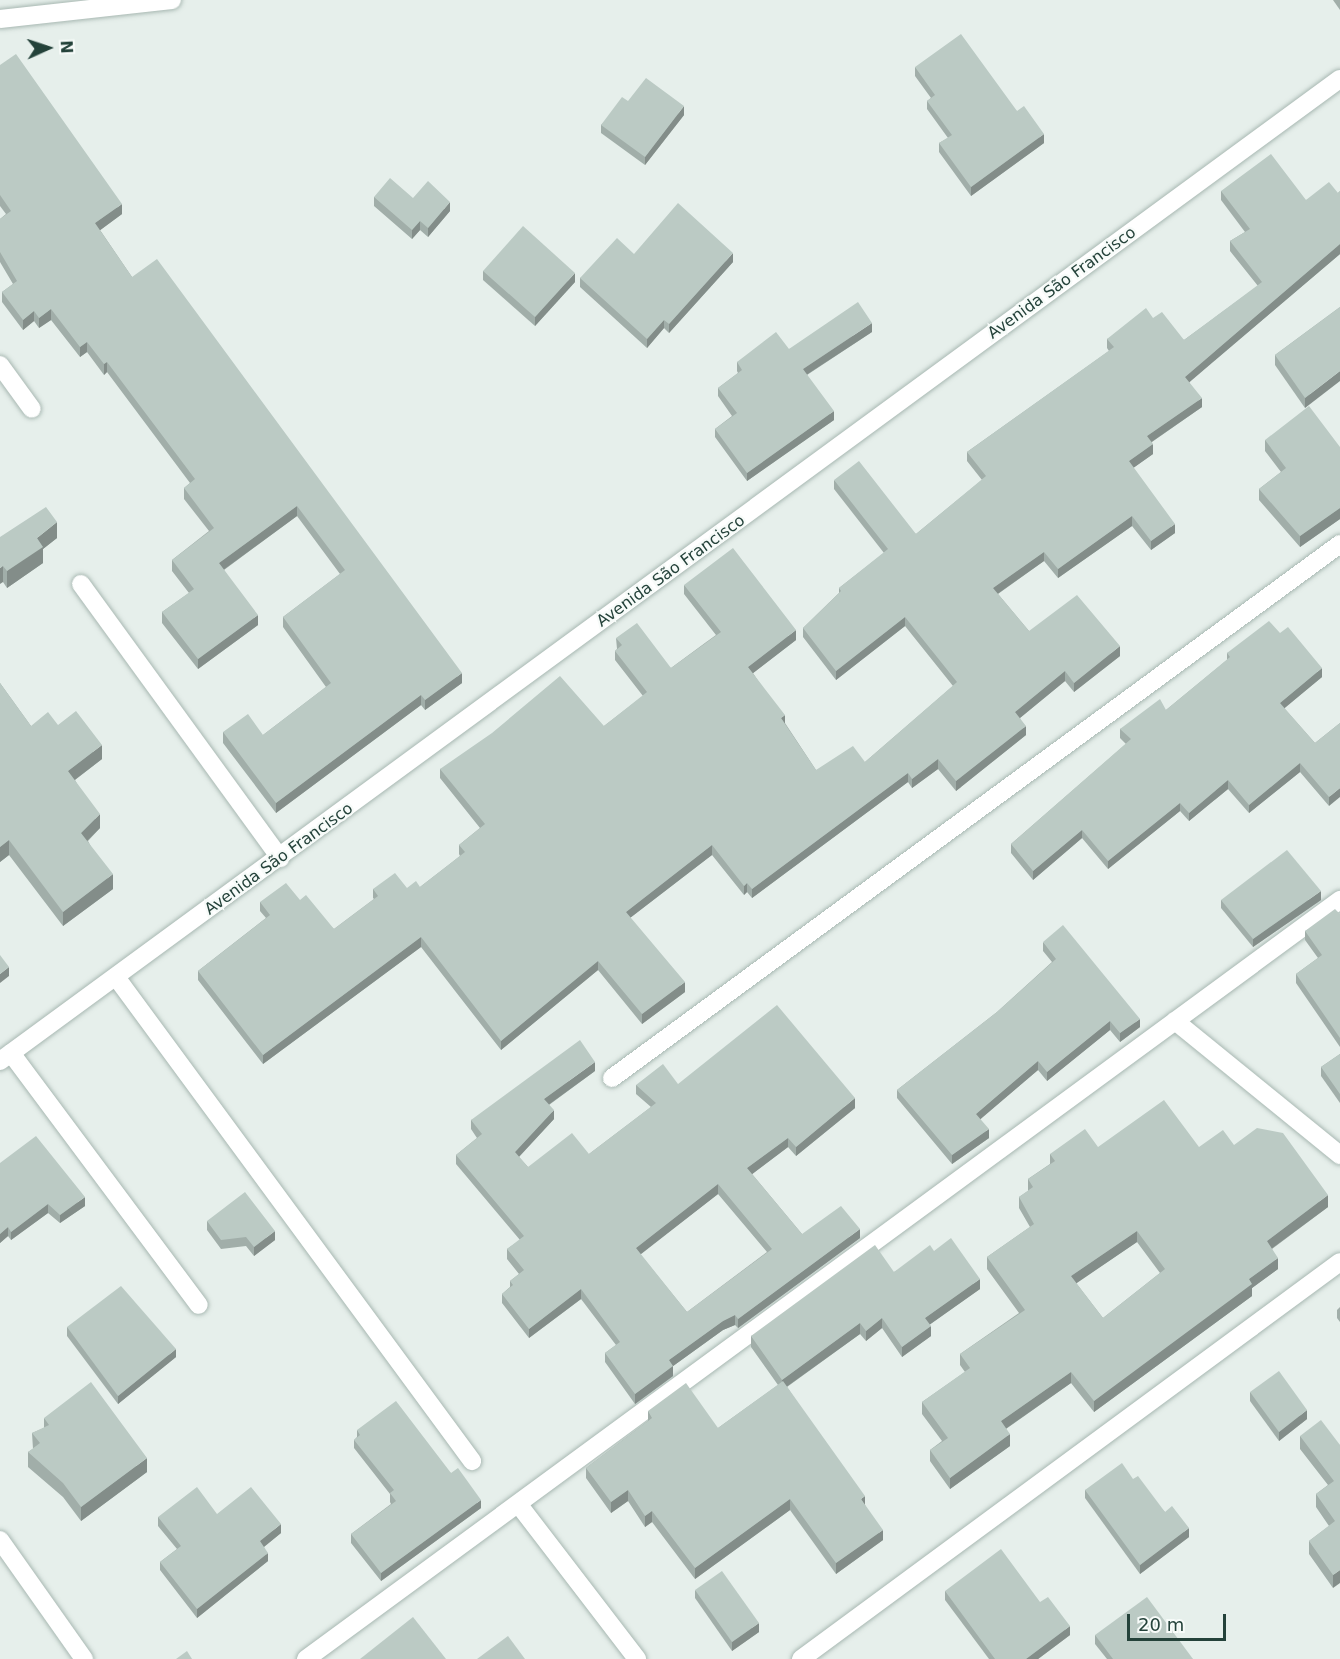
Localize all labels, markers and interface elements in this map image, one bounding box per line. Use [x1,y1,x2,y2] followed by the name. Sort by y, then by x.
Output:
[18,18,78,78] north arrow
[57,40,76,54] text: N
[984,223,1140,343] street label: Avenida São Francisco
[593,511,749,631] street label: Avenida São Francisco
[201,799,357,919] street label: Avenida São Francisco
[1130,1602,1229,1640] scale bar
[1138,1614,1184,1635] text: 20 m

